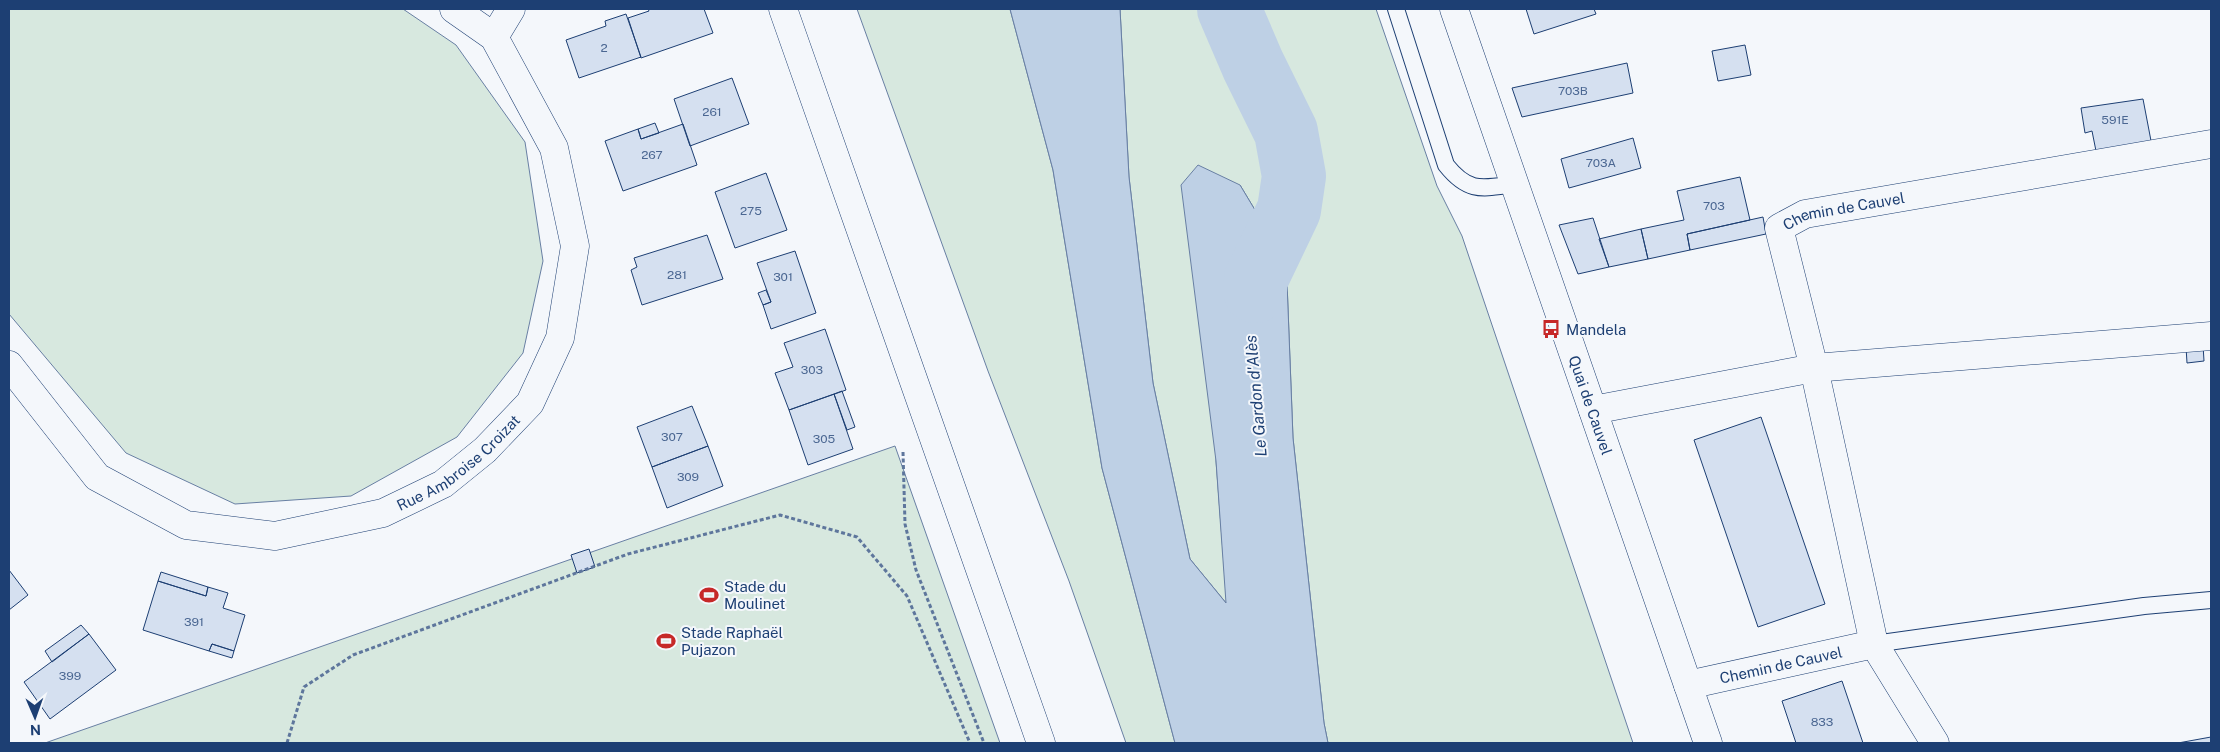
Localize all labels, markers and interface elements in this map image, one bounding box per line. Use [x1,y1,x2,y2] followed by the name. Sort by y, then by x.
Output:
[600,41,608,55] house number: 2
[1558,84,1588,98] house number: 703B
[702,105,722,119] house number: 261
[2101,113,2129,127] house number: 591E
[641,148,663,162] house number: 267
[1586,156,1617,170] house number: 703A
[1780,188,1906,233] street label: Chemin de Cauvel
[1703,199,1725,213] house number: 703
[740,204,762,218] house number: 275
[667,268,687,282] house number: 281
[773,270,793,284] house number: 301
[1540,318,1562,340] bus stop icon: Mandela
[1566,321,1626,338] place label: Mandela
[1241,334,1271,458] water label: Le Gardon d'Alès
[1566,353,1616,457] street label: Quai de Cauvel
[801,363,823,377] house number: 303
[394,411,523,514] street label: Rue Ambroise Croizat
[661,430,683,444] house number: 307
[813,432,836,446] house number: 305
[677,470,699,484] house number: 309
[724,578,786,612] place label: Stade du Moulinet
[698,584,720,606] sports icon: Stade du Moulinet
[184,615,204,629] house number: 391
[681,624,783,658] place label: Stade Raphaël Pujazon
[655,630,677,652] sports icon: Stade Raphaël Pujazon
[1718,643,1844,686] street label: Chemin de Cauvel
[59,669,81,683] house number: 399
[10,692,60,742] north arrow
[1811,715,1833,729] house number: 833
[30,722,41,738] text: N

